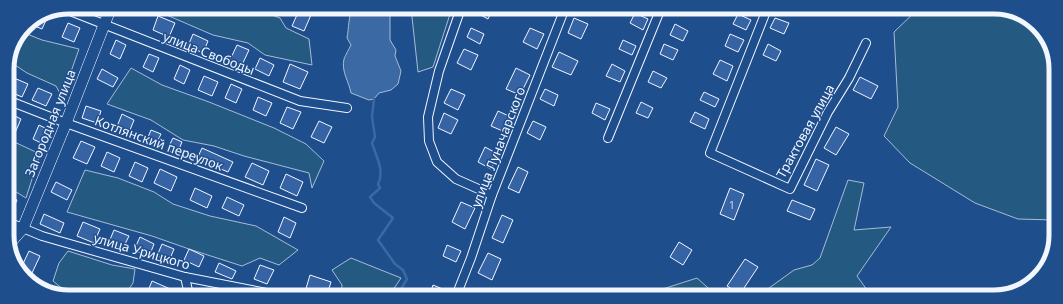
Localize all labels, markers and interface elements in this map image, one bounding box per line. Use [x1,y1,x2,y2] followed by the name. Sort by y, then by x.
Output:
[161,27,257,79] street label: улица Свободы
[20,67,80,179] street label: Загородная улица
[772,81,838,181] street label: Трактовая улица
[467,84,529,210] street label: улица Луначарского
[92,111,226,175] street label: Котлянский переулок
[729,197,735,212] house number: 1
[92,229,193,273] street label: улица Урицкого

